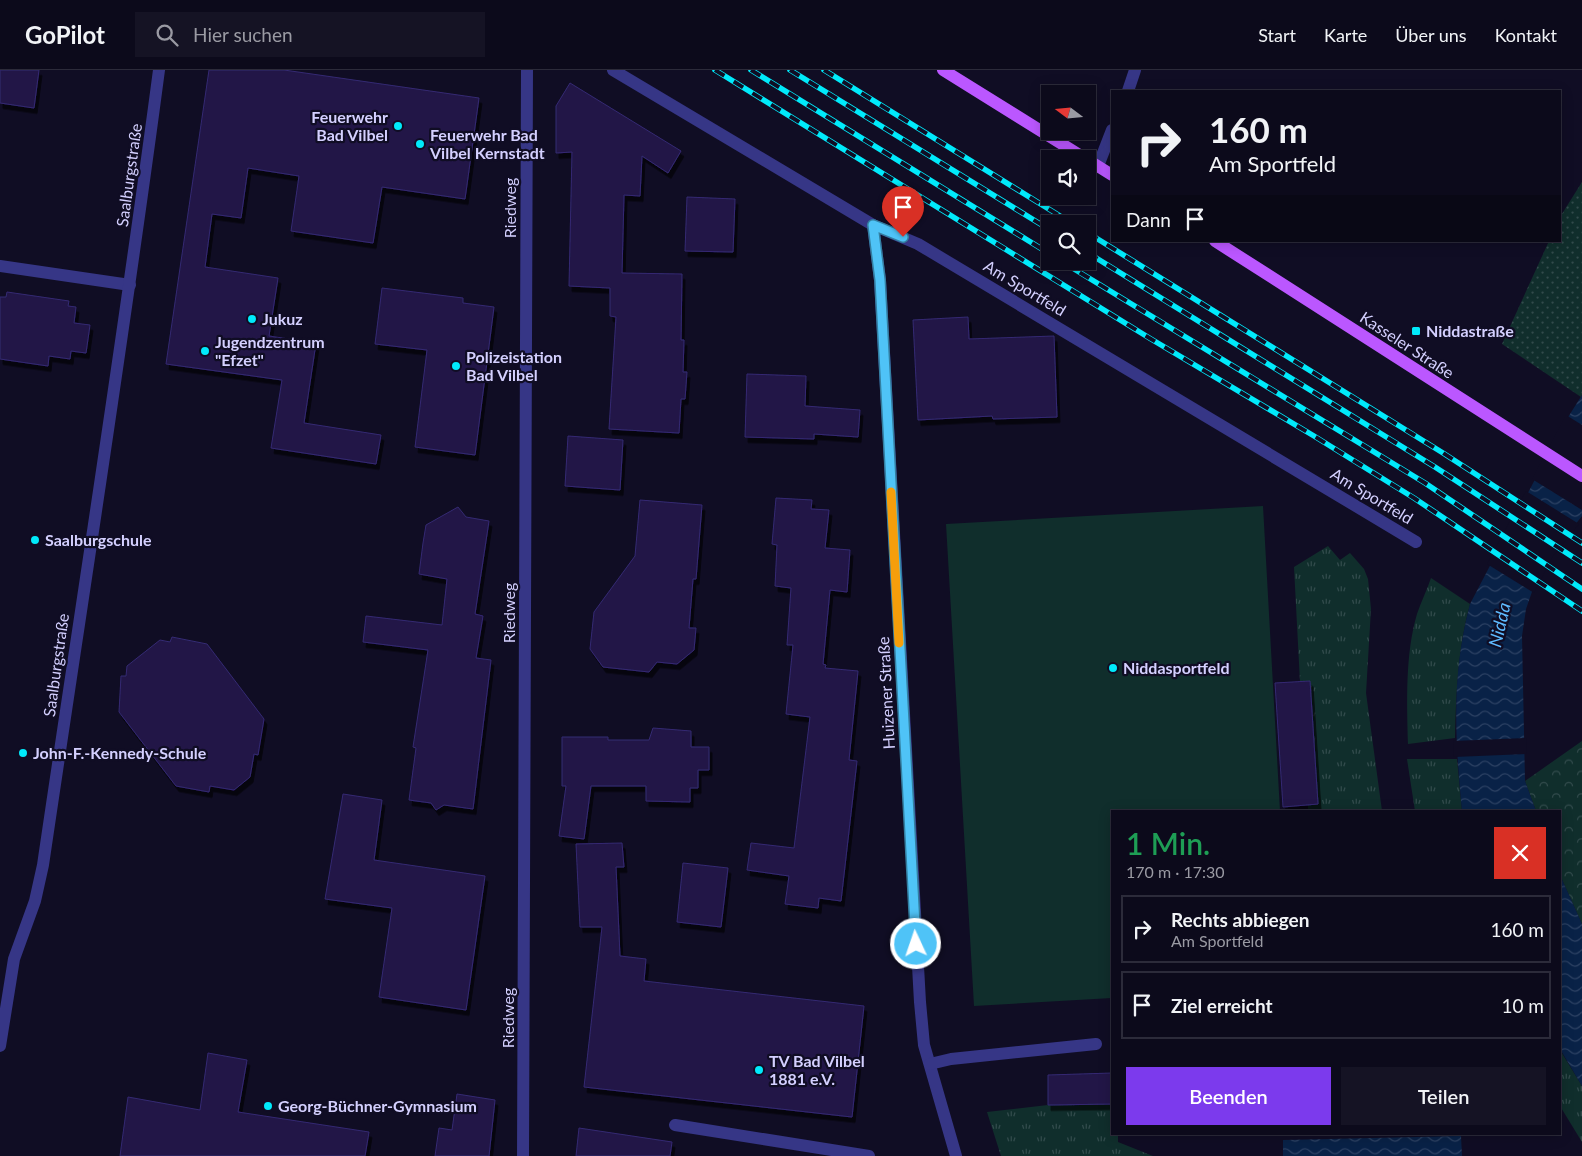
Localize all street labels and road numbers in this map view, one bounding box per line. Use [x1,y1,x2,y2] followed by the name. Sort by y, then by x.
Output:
[112,122,145,228] street label: Saalburgstraße
[500,178,519,238] street label: Riedweg
[981,256,1070,319] street label: Am Sportfeld
[1357,307,1458,382] street label: Kasseler Straße
[1328,464,1417,527] street label: Am Sportfeld
[499,583,518,643] street label: Riedweg
[39,612,72,718] street label: Saalburgstraße
[873,636,898,750] street label: Huizener Straße
[498,988,517,1048] street label: Riedweg

